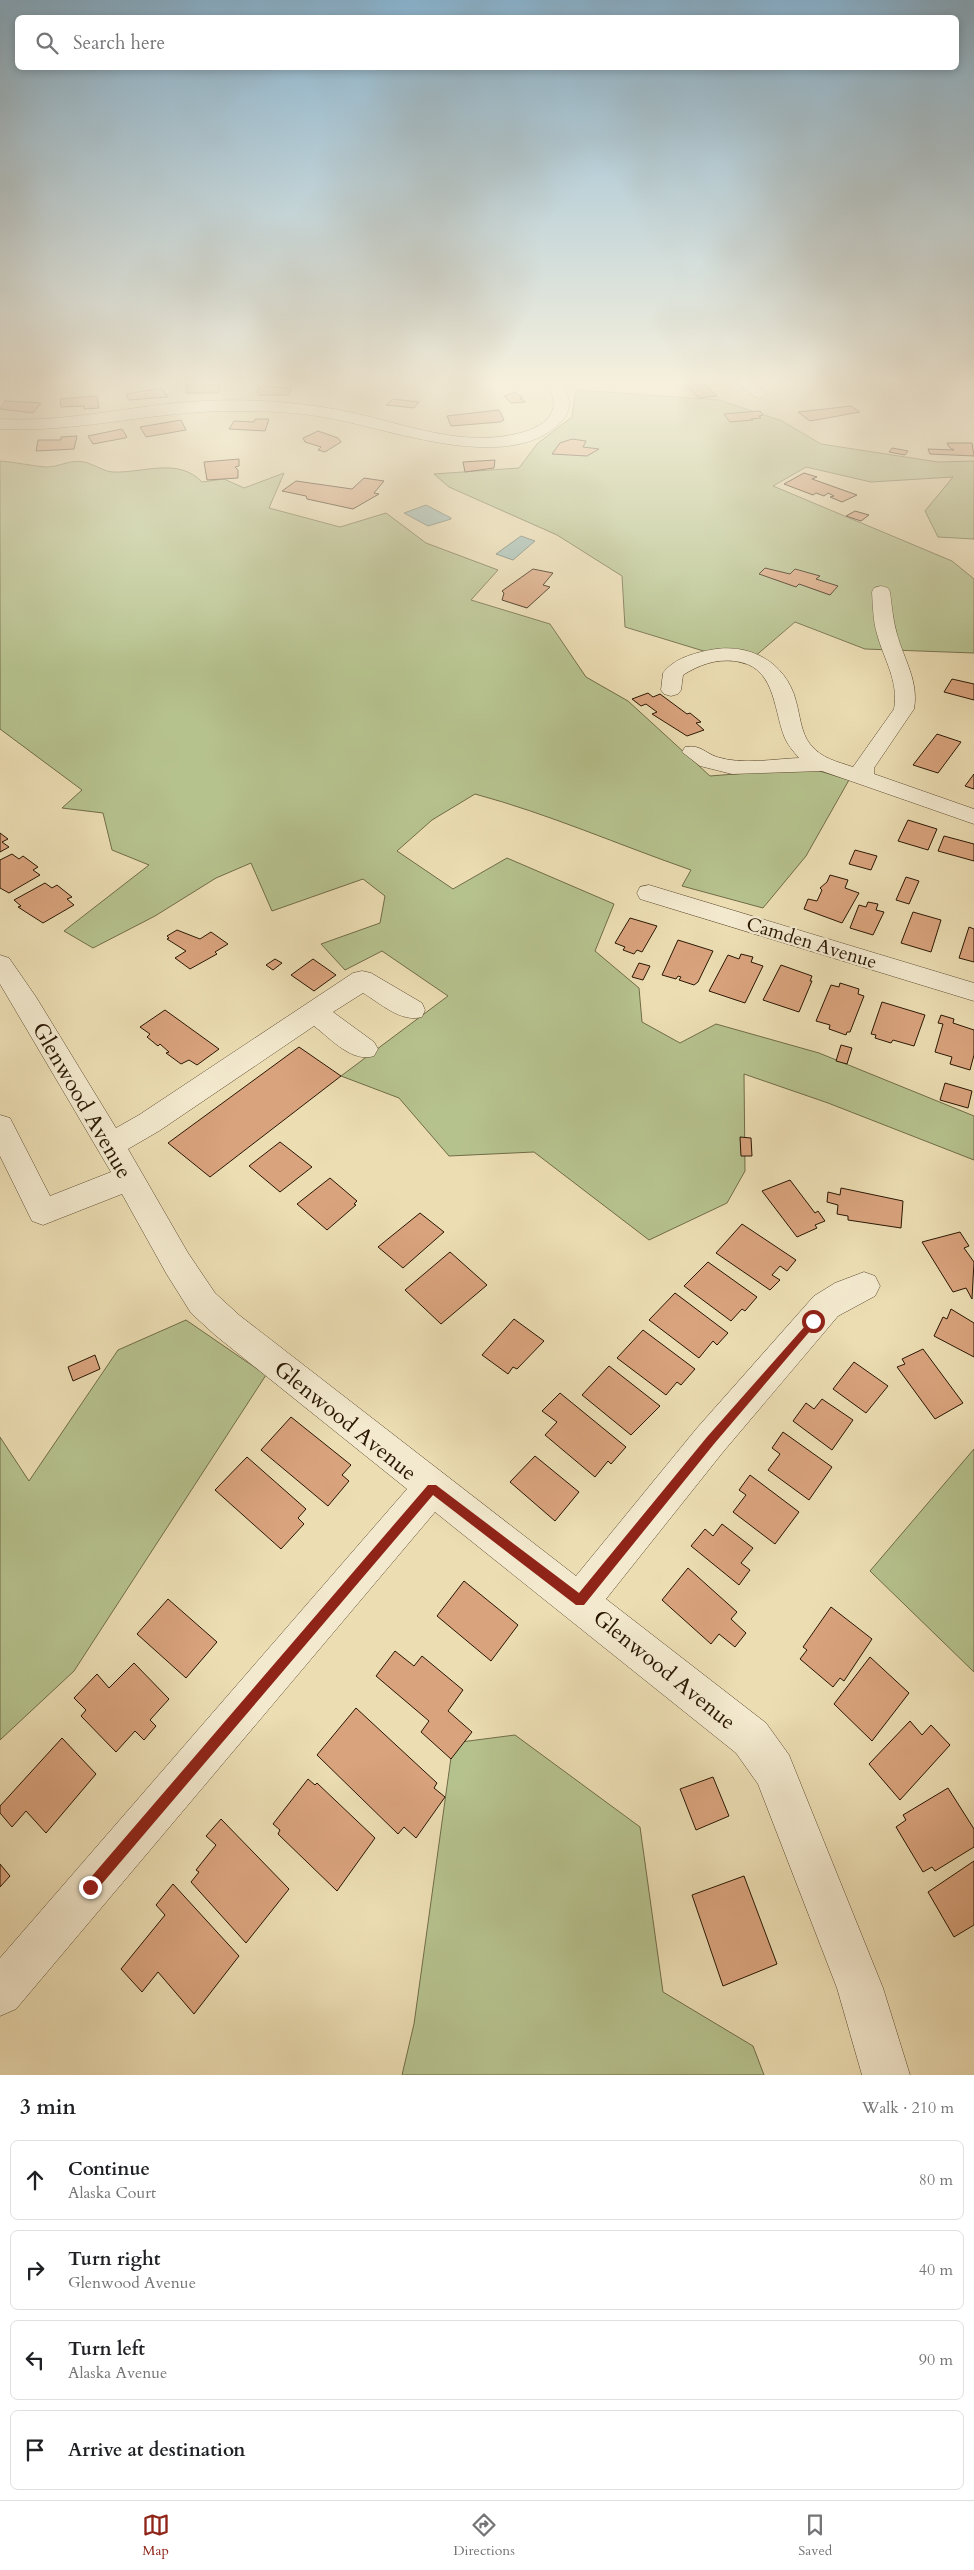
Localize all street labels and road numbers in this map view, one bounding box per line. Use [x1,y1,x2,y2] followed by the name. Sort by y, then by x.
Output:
[743,911,880,975] street label: Camden Avenue
[25,1017,139,1184] street label: Glenwood Avenue
[268,1354,423,1488] street label: Glenwood Avenue
[587,1603,742,1737] street label: Glenwood Avenue

